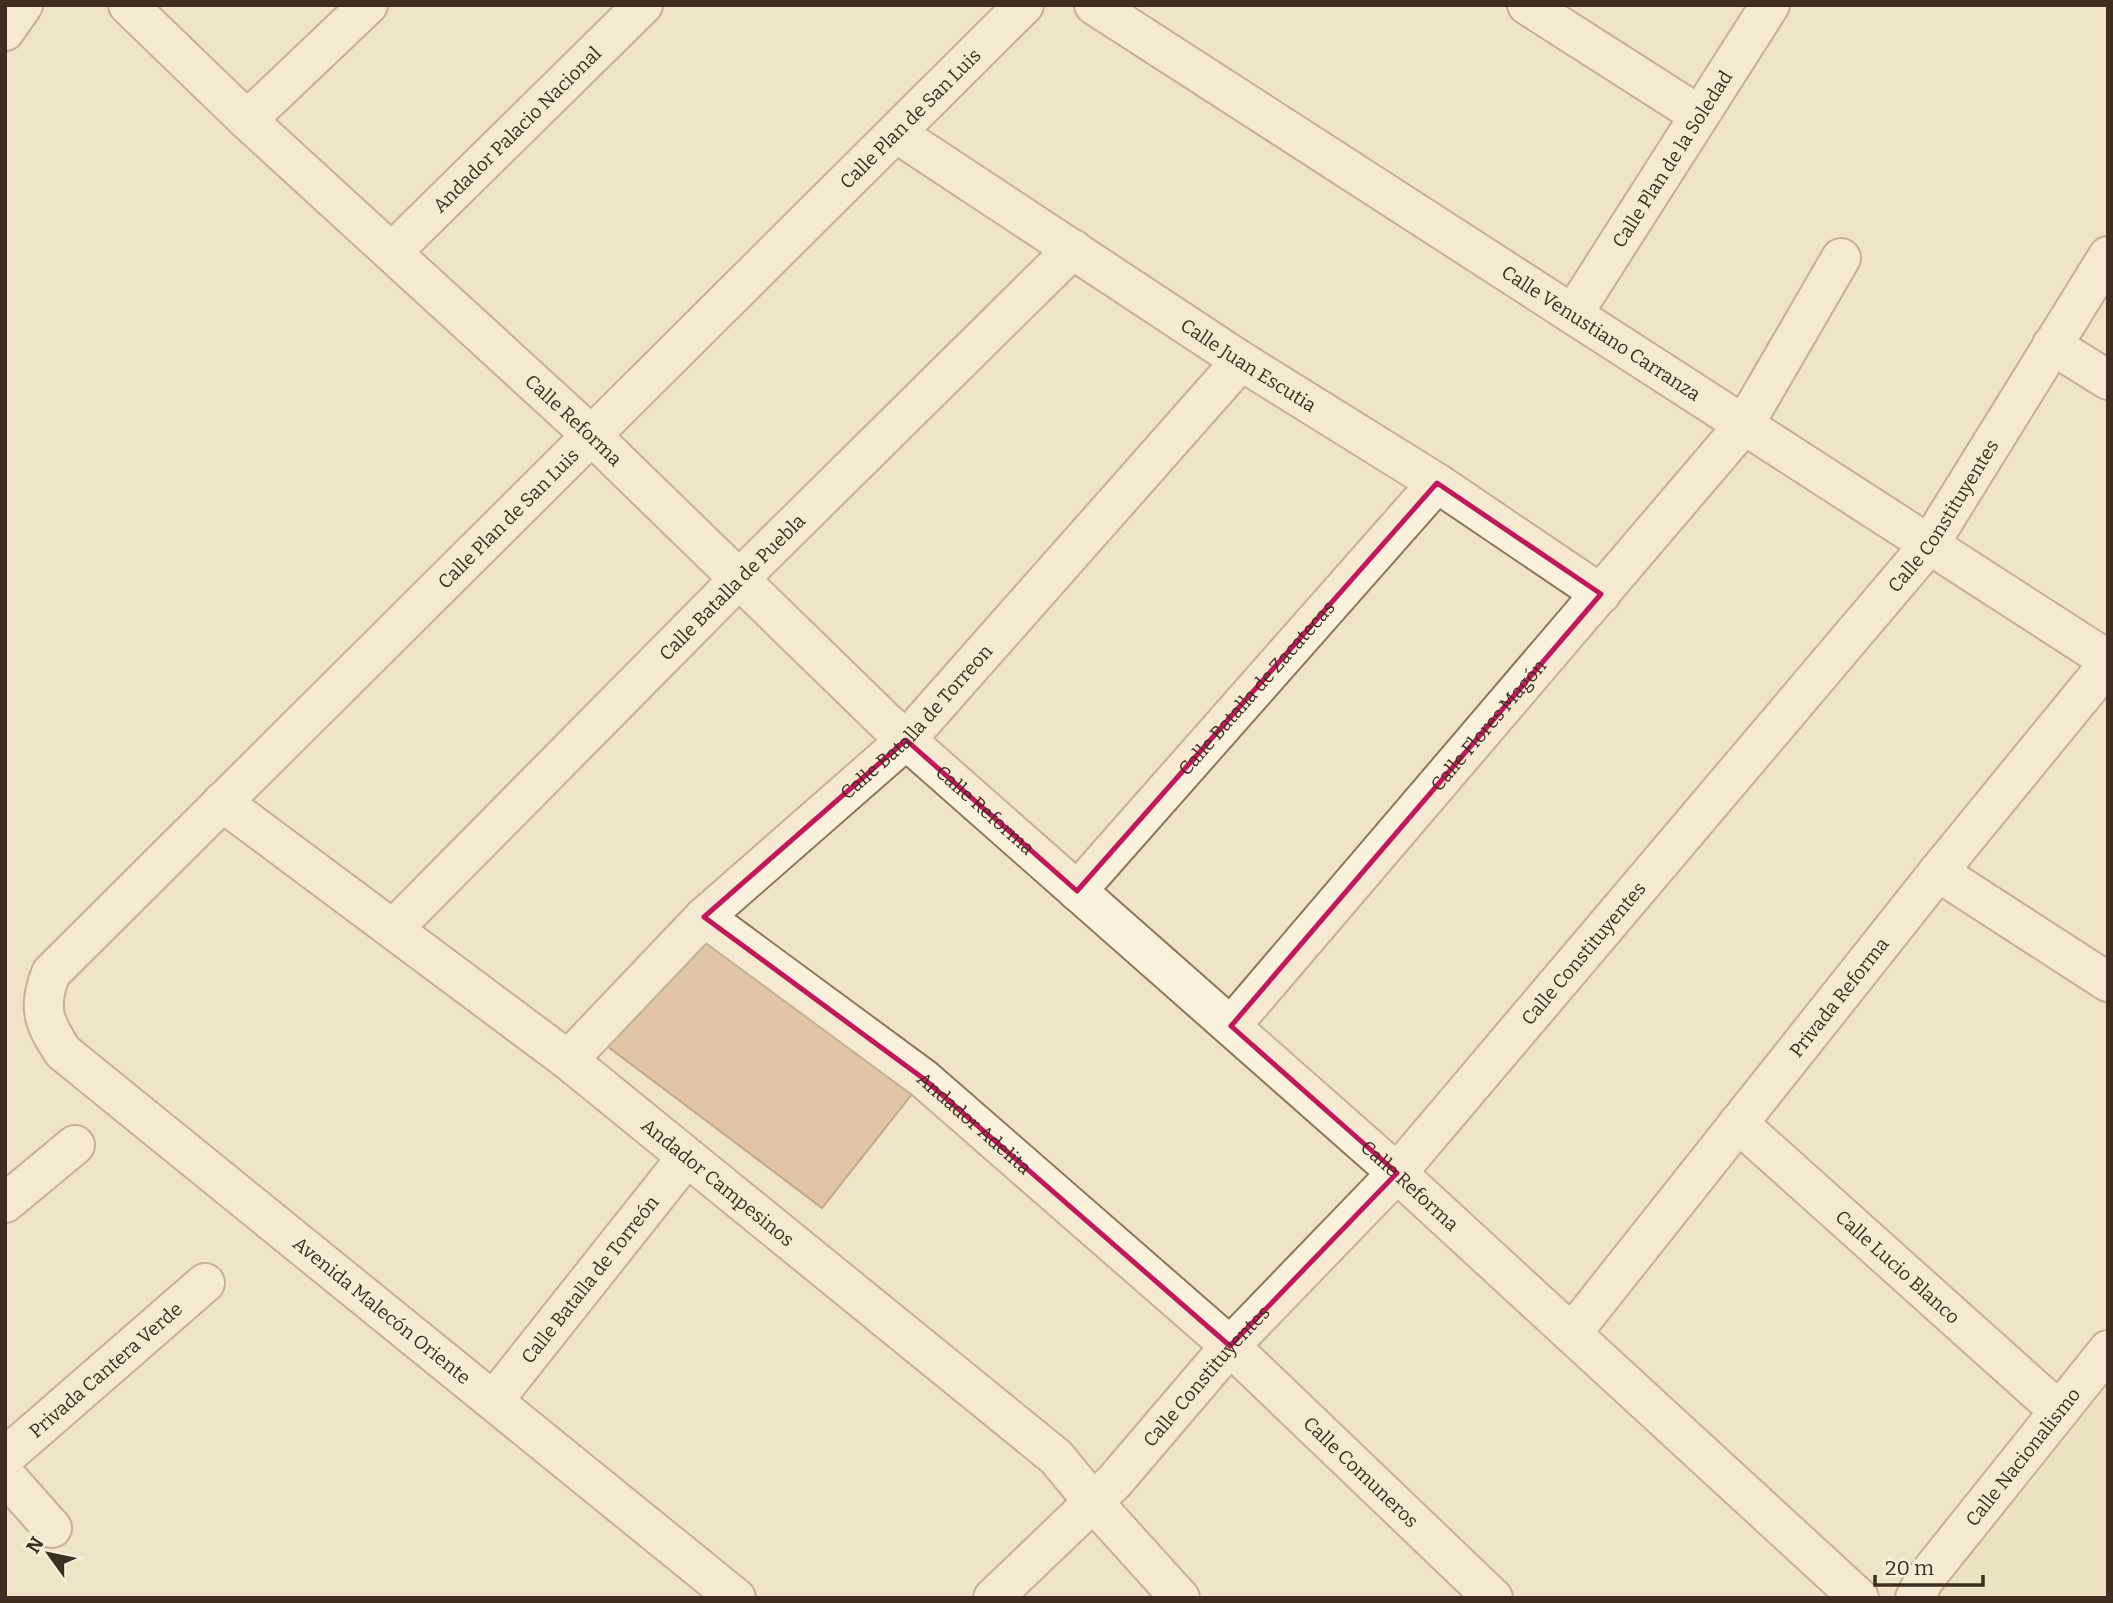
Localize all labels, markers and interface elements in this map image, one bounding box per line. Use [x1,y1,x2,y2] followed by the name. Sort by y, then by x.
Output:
[428,42,606,217] street label: Andador Palacio Nacional
[835,44,986,194] street label: Calle Plan de San Luis
[1607,66,1737,252] street label: Calle Plan de la Soledad
[1497,260,1705,406] street label: Calle Venustiano Carranza
[1176,313,1321,417] street label: Calle Juan Escutia
[520,370,627,471] street label: Calle Reforma
[1883,435,2004,597] street label: Calle Constituyentes
[433,444,584,594] street label: Calle Plan de San Luis
[654,509,810,665] street label: Calle Batalla de Puebla
[1174,596,1340,780] street label: Calle Batalla de Zacatecas
[836,640,997,804] street label: Calle Batalla de Torreon
[1426,655,1551,796] street label: Calle Flores Magón
[931,760,1040,860] street label: Calle Reforma
[1517,877,1651,1030] street label: Calle Constituyentes
[1785,932,1894,1062] street label: Privada Reforma
[912,1067,1036,1180] street label: Andador Adelita
[637,1114,799,1251] street label: Andador Campesinos
[1356,1136,1464,1236] street label: Calle Reforma
[517,1191,664,1368] street label: Calle Batalla de Torreón
[1831,1205,1965,1329] street label: Calle Lucio Blanco
[288,1232,475,1389] street label: Avenida Malecón Oriente
[25,1297,187,1443] street label: Privada Cantera Verde
[1138,1301,1275,1452] street label: Calle Constituyentes
[1961,1383,2085,1531] street label: Calle Nacionalismo
[1299,1412,1423,1532] street label: Calle Comuneros
[14,1519,84,1589] north arrow
[22,1532,49,1557] text: N
[1875,1544,1983,1588] scale bar
[1885,1555,1934,1581] text: 20 m

